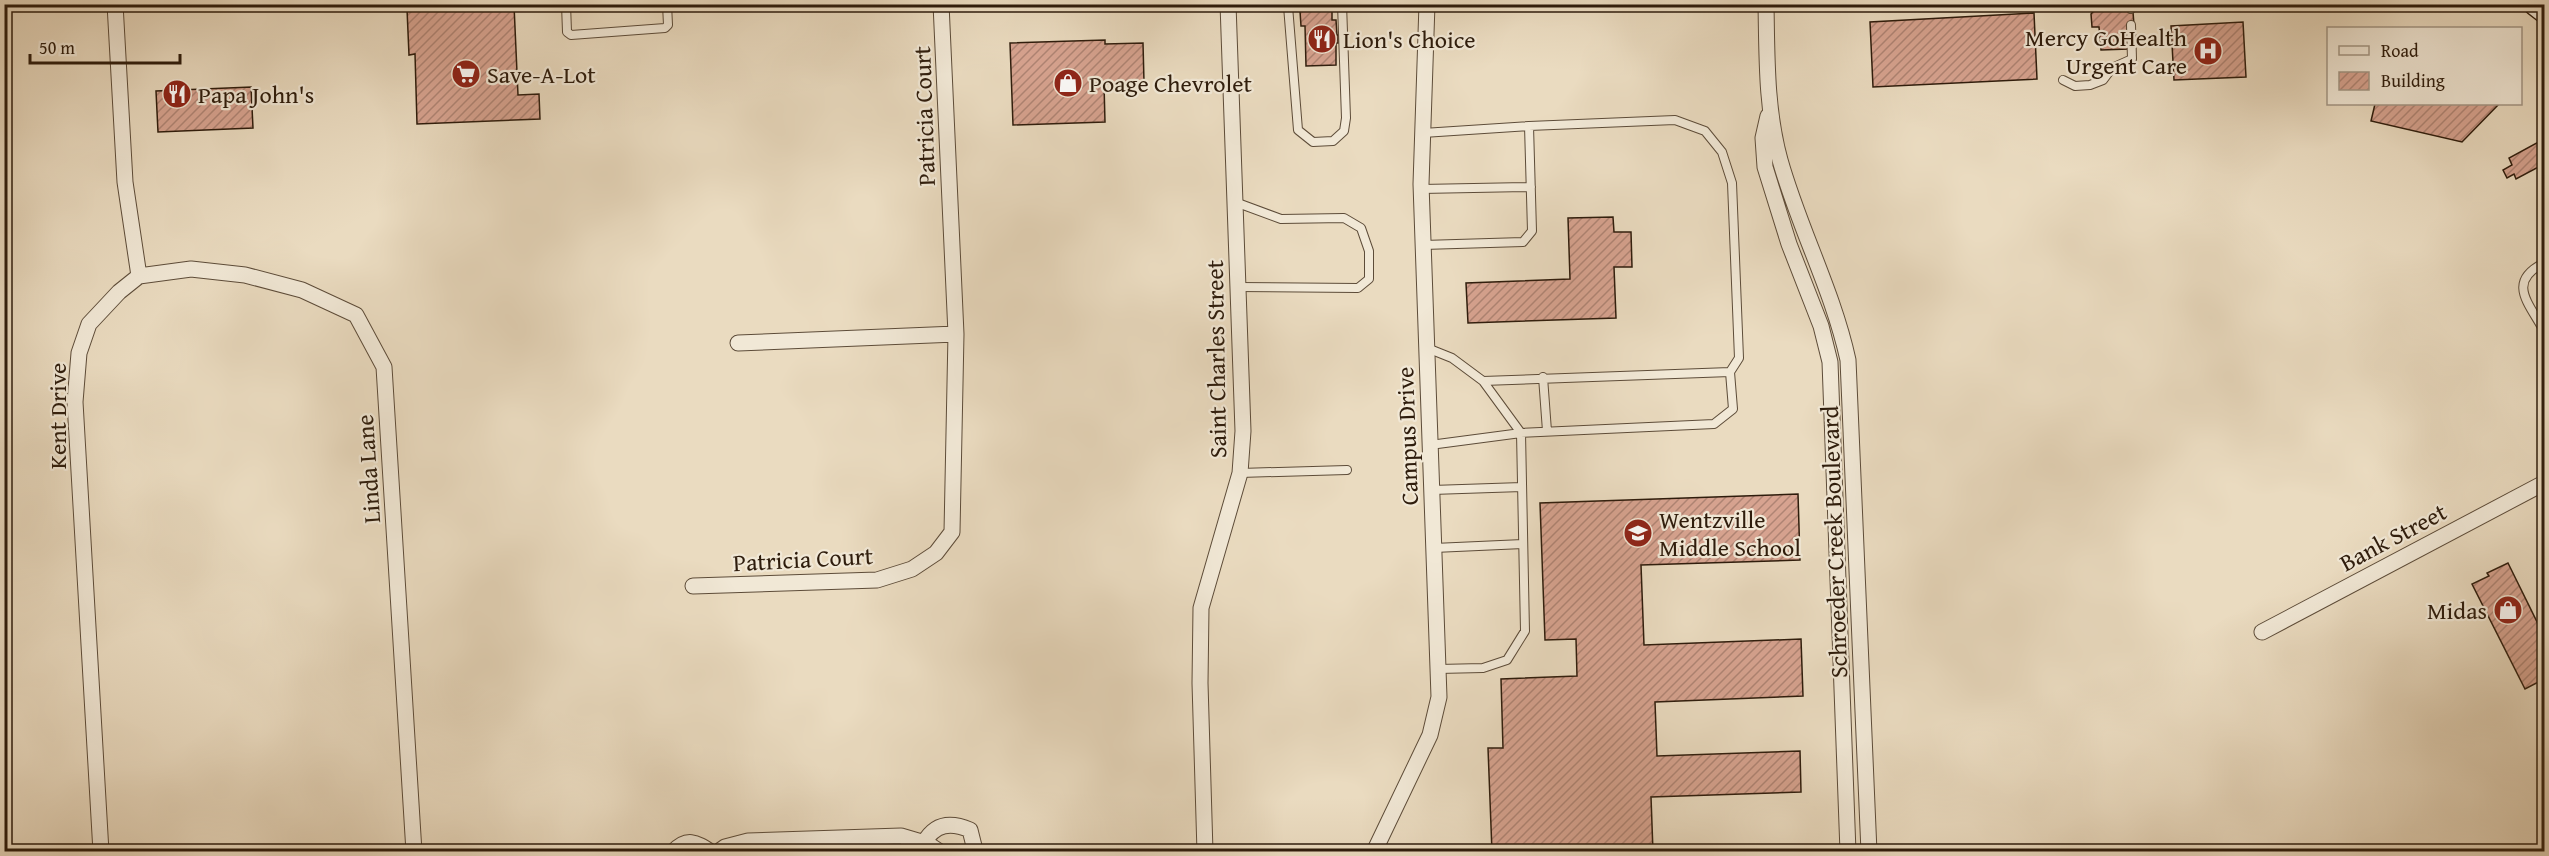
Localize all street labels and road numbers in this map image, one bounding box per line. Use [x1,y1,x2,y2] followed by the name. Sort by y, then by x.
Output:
[904,45,944,187] street label: Patricia Court
[1197,259,1235,458] street label: Saint Charles Street
[40,363,75,469] street label: Kent Drive
[1387,366,1427,506] street label: Campus Drive
[1812,405,1856,679] street label: Schroeder Creek Boulevard
[347,413,389,525] street label: Linda Lane
[2333,494,2453,580] street label: Bank Street
[732,538,874,580] street label: Patricia Court

